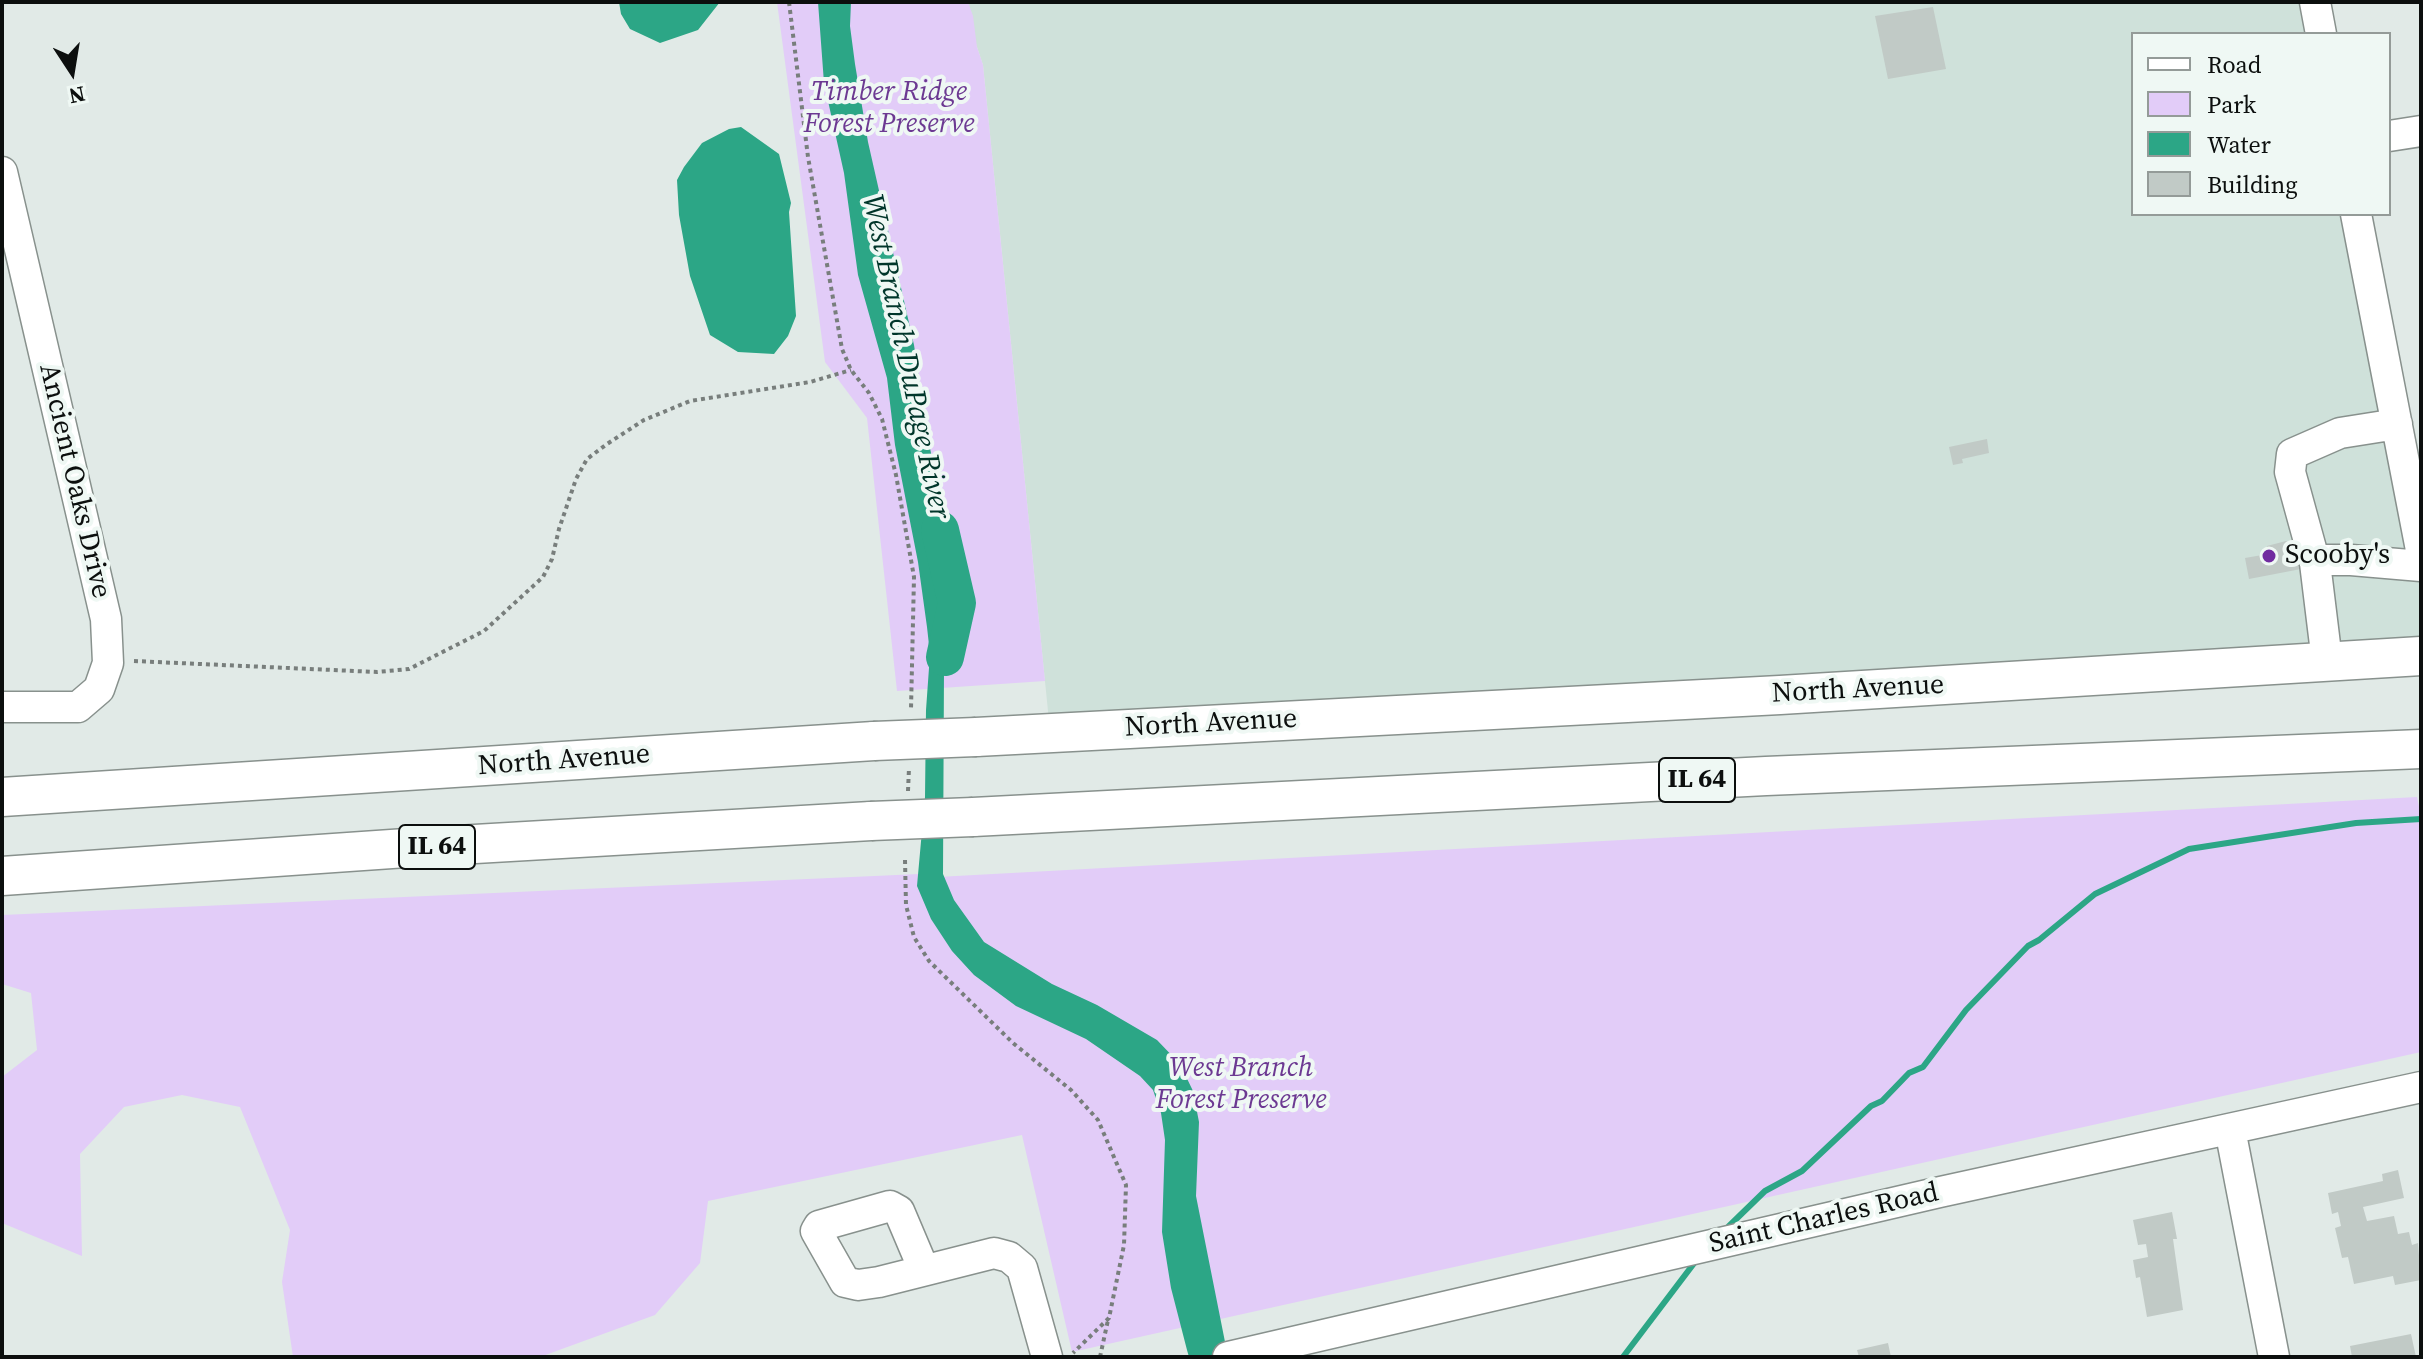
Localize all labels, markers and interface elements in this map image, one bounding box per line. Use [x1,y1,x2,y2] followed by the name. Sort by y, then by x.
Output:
[32,32,112,112] north arrow
[2131,32,2391,216] legend
[2207,48,2261,81] text: Road
[803,76,975,142] park label: Timber Ridge Forest Preserve
[66,79,88,112] text: N
[2207,88,2256,121] text: Park
[2207,128,2271,161] text: Water
[2207,168,2298,201] text: Building
[853,191,957,523] water label: West Branch DuPage River
[31,361,117,601] street label: Ancient Oaks Drive
[2285,539,2390,573] place label: Scooby's
[2260,547,2278,565] marker: Scooby's
[1771,669,1945,711] street label: North Avenue
[1124,703,1298,745] street label: North Avenue
[477,738,651,784] street label: North Avenue
[1659,758,1735,802] road number: IL 64
[399,825,475,869] road number: IL 64
[1155,1052,1327,1118] park label: West Branch Forest Preserve
[1706,1176,1942,1262] street label: Saint Charles Road

